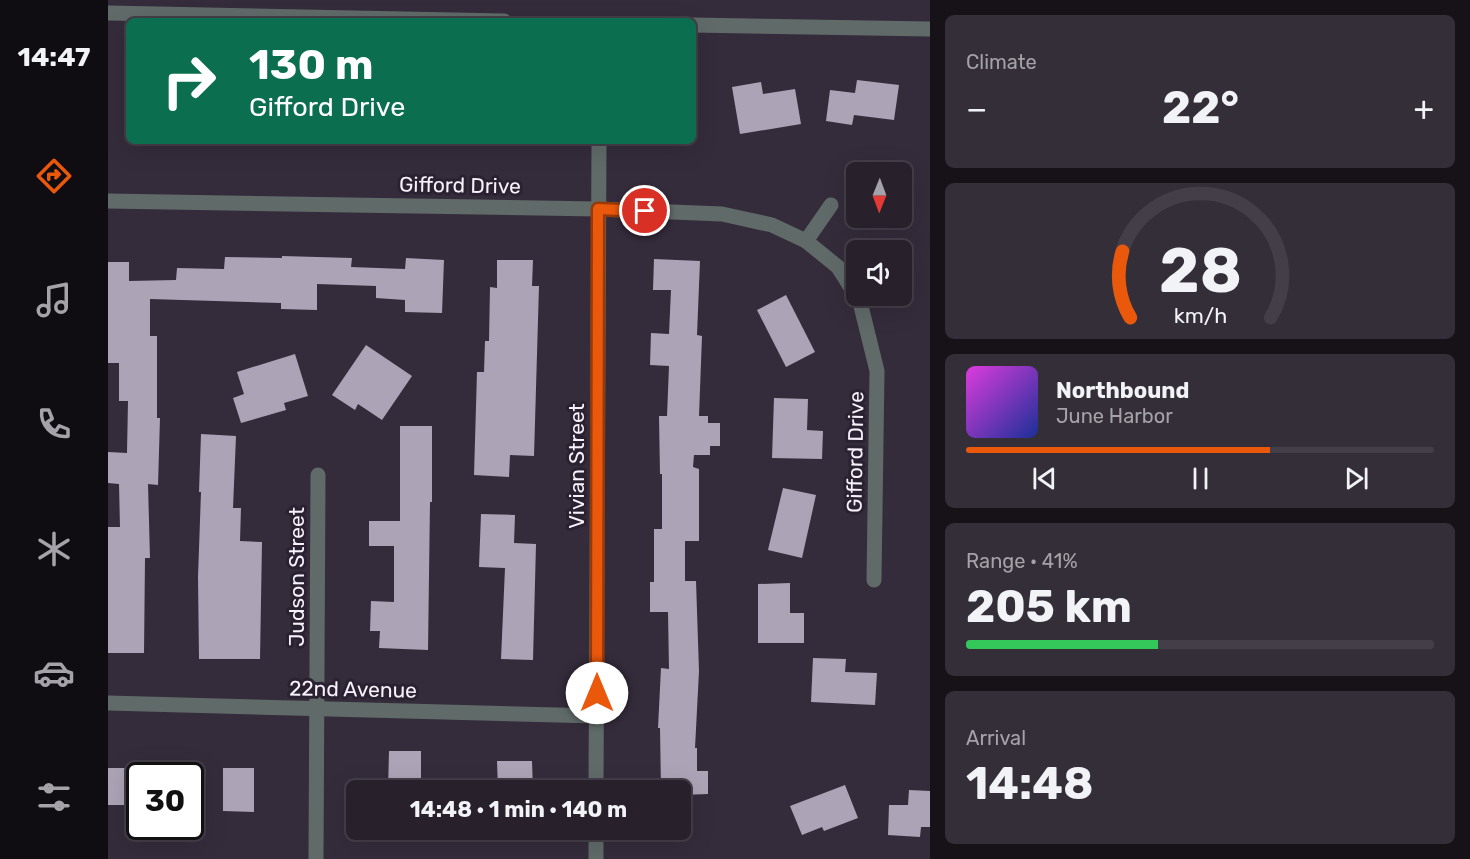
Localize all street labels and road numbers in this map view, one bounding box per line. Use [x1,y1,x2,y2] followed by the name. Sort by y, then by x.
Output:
[399,171,521,199] street label: Gifford Drive
[841,391,869,513] street label: Gifford Drive
[564,403,589,529] street label: Vivian Street
[284,507,309,647] street label: Judson Street
[289,675,417,703] street label: 22nd Avenue

